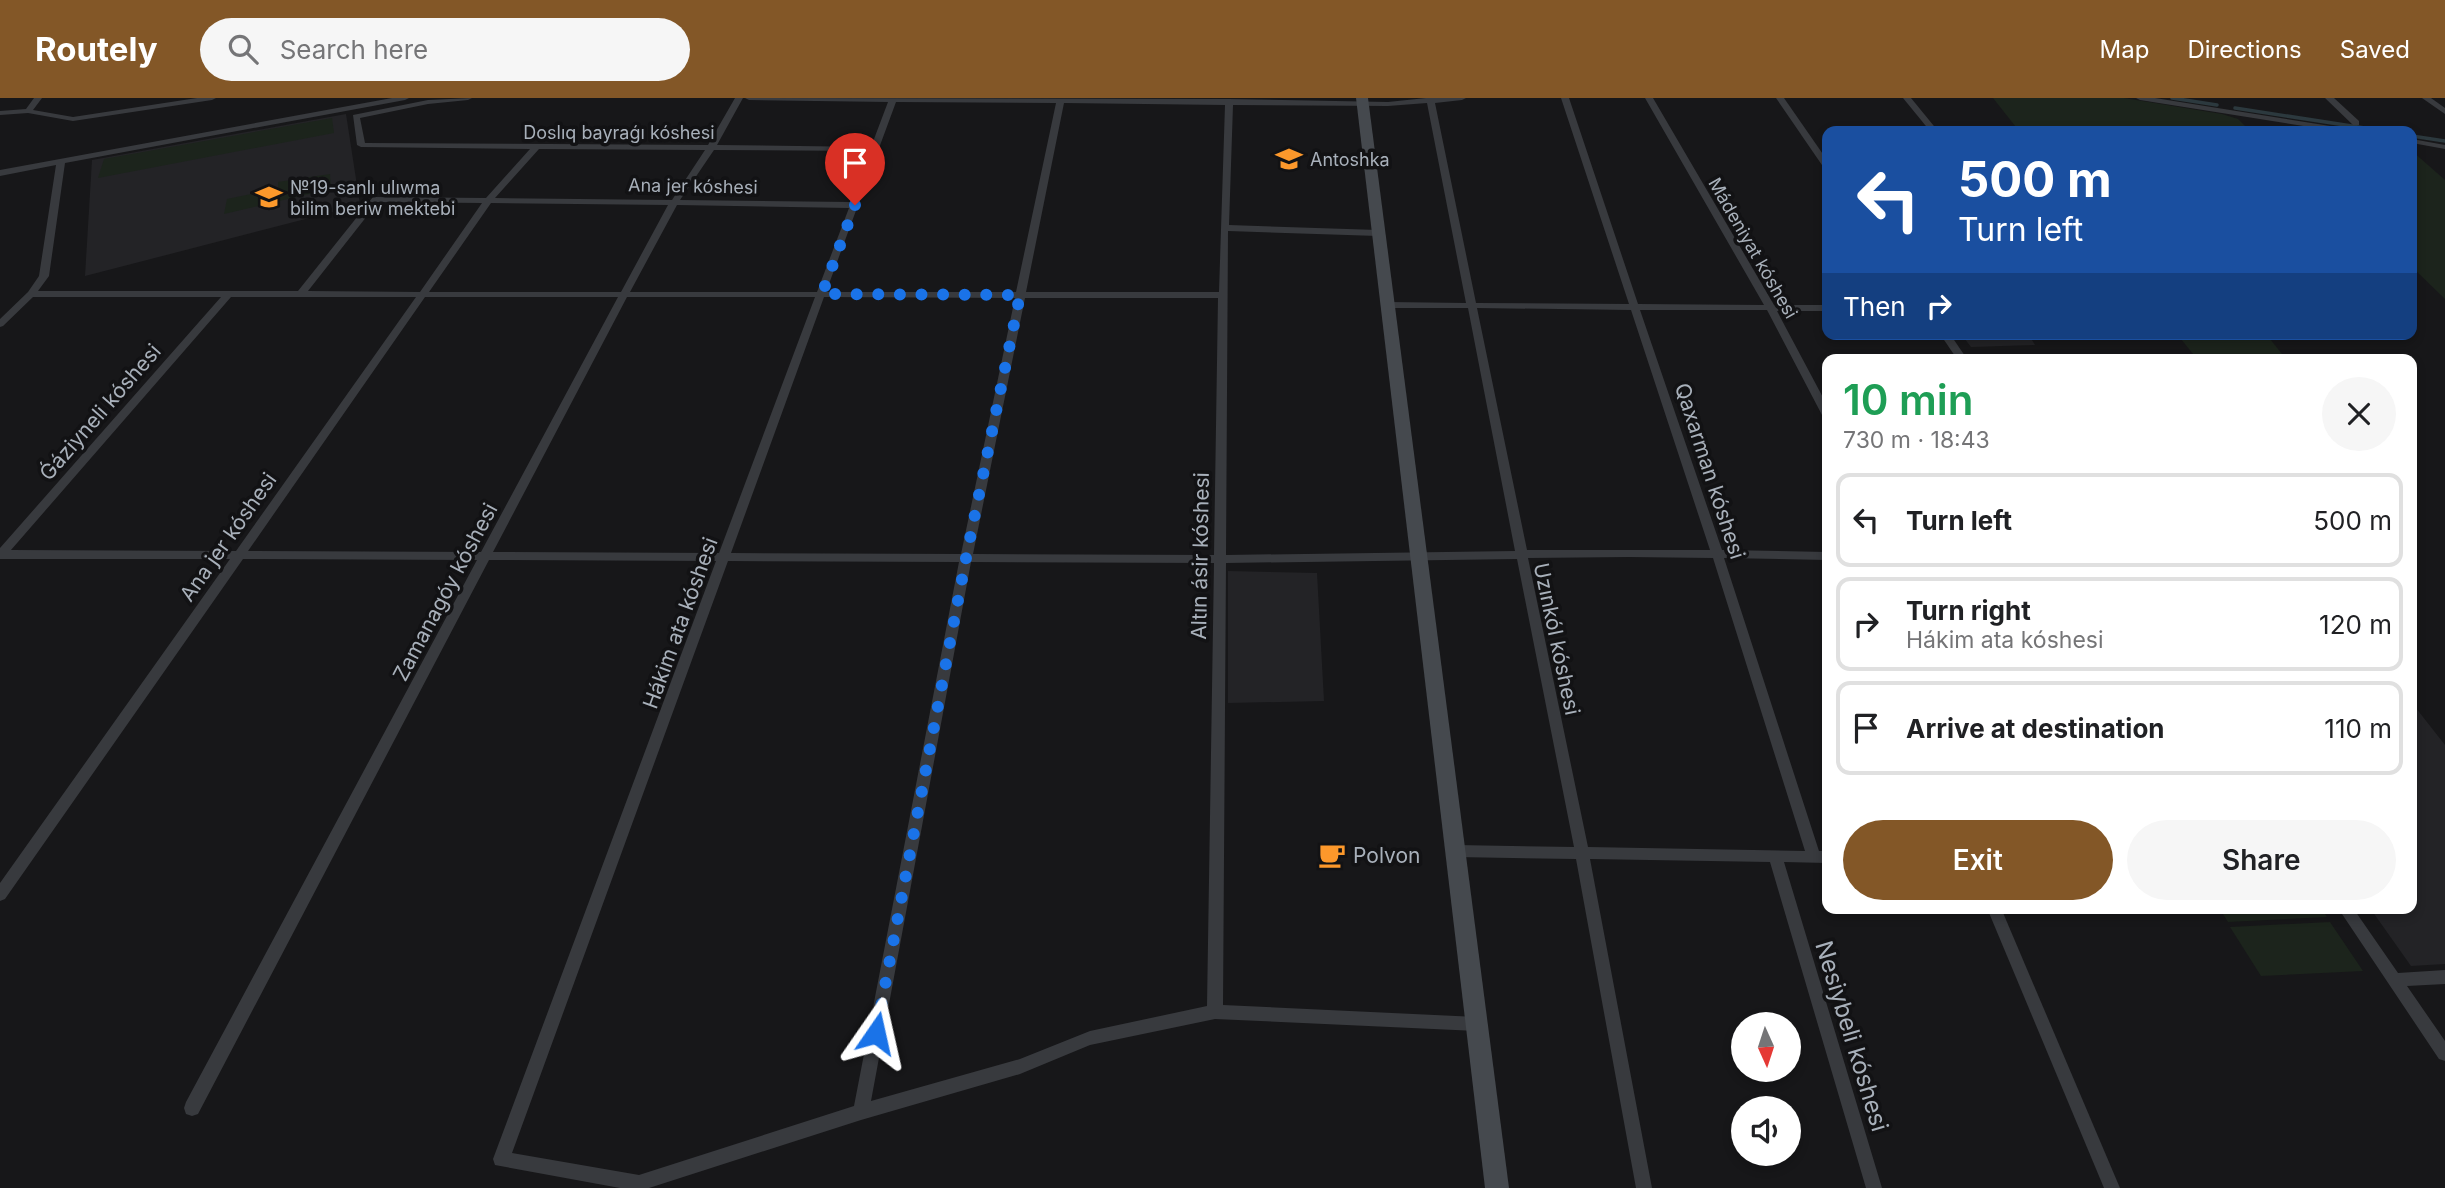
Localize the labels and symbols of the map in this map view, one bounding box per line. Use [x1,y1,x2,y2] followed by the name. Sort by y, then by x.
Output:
[523,122,715,143] street label: Doslıq bayraǵı kóshesi
[825,133,885,205] pin
[1274,144,1304,174] school or university icon: Antoshka
[1310,149,1390,170] place label: Antoshka
[628,174,758,198] street label: Ana jer kóshesi
[1704,174,1802,322] street label: Mádeniyat kóshesi
[290,177,455,219] place label: №19-sanlı ulıwma bilim beriw mektebi
[254,182,284,212] school or university icon: №19-sanlı ulıwma bilim beriw mektebi
[33,338,166,485] street label: Ǵáziyneli kóshesi
[1670,380,1750,562] street label: Qaxarman kóshesi
[174,468,282,606] street label: Ana jer kóshesi
[1186,472,1214,640] street label: Altın ásir kóshesi
[388,499,502,685] street label: Zamanagóy kóshesi
[637,534,723,712] street label: Hákim ata kóshesi
[1529,561,1585,717] street label: Uzınkól kóshesi
[1317,840,1347,870] cafe icon: Polvon
[1353,843,1420,868] place label: Polvon
[1809,937,1895,1135] street label: Nesiybeli kóshesi
[839,996,913,1070] position arrow
[1731,1012,1801,1082] north arrow

